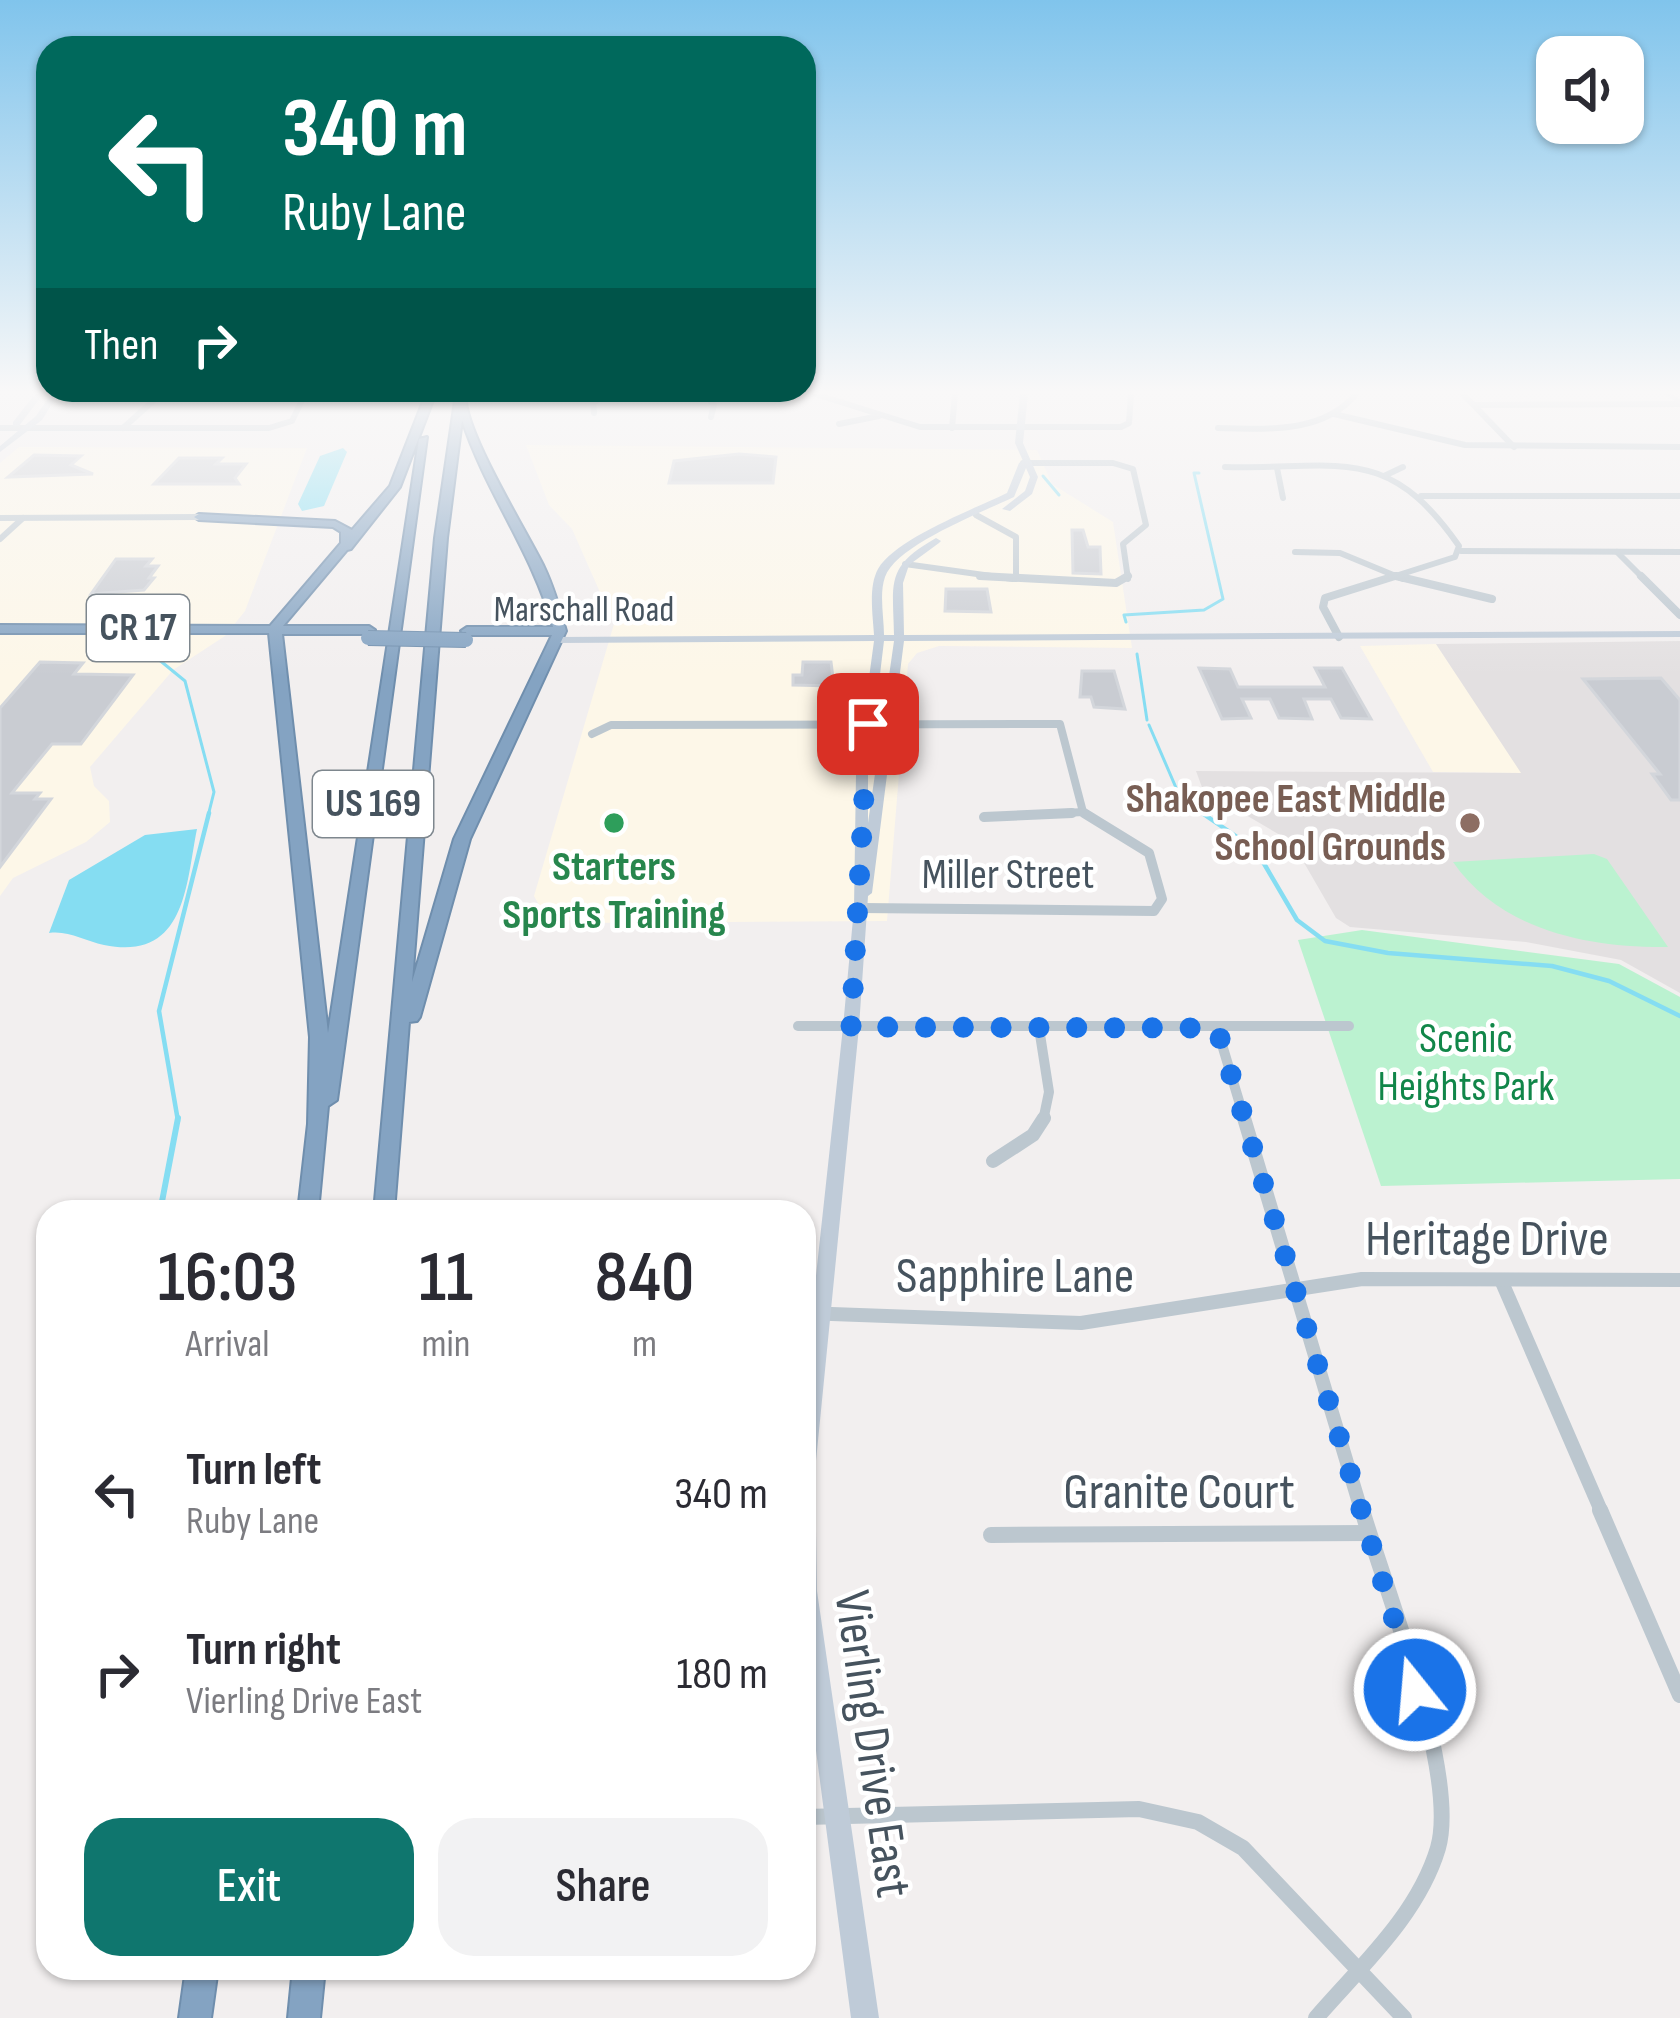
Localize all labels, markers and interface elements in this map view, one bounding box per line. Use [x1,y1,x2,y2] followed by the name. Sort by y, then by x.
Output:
[1536,36,1644,144] map controls
[1536,36,1644,144] button: sound
[282,79,468,180] text: 340 m
[84,84,240,240] icon: left
[282,181,467,246] text: Ruby Lane
[182,312,248,378] icon: right
[84,318,158,373] text: Then
[494,589,674,632] street label: Marschall Road
[87,595,189,661] road number: CR 17
[817,673,919,775] pin
[835,691,901,757] icon: arrive
[313,771,433,837] road number: US 169
[1126,774,1446,873] place label: Shakopee East Middle School Grounds
[601,810,627,836] marker: Starters Sports Training
[1457,810,1483,836] marker: Shakopee East Middle School Grounds
[502,842,726,941] place label: Starters Sports Training
[922,850,1094,901] street label: Miller Street
[1378,1014,1554,1113] park label: Scenic Heights Park
[1365,1209,1609,1270] street label: Heritage Drive
[158,1235,297,1322] text: 16:03
[419,1235,473,1322] text: 11
[595,1235,694,1322] text: 840
[896,1246,1134,1307] street label: Sapphire Lane
[186,1321,269,1368] text: Arrival
[422,1321,471,1368] text: min
[632,1321,657,1368] text: m
[186,1443,321,1498] text: Turn left
[84,1461,150,1527] icon: left
[1063,1462,1295,1523] street label: Granite Court
[674,1467,768,1522] text: 340 m
[186,1498,319,1545] text: Ruby Lane
[820,1587,924,1901] street label: Vierling Drive East
[186,1623,341,1678] text: Turn right
[1352,1627,1478,1753] position arrow
[84,1641,150,1707] icon: right
[676,1647,768,1702] text: 180 m
[186,1678,422,1725] text: Vierling Drive East
[84,1818,414,1956] button: Exit
[438,1818,768,1956] button: Share

